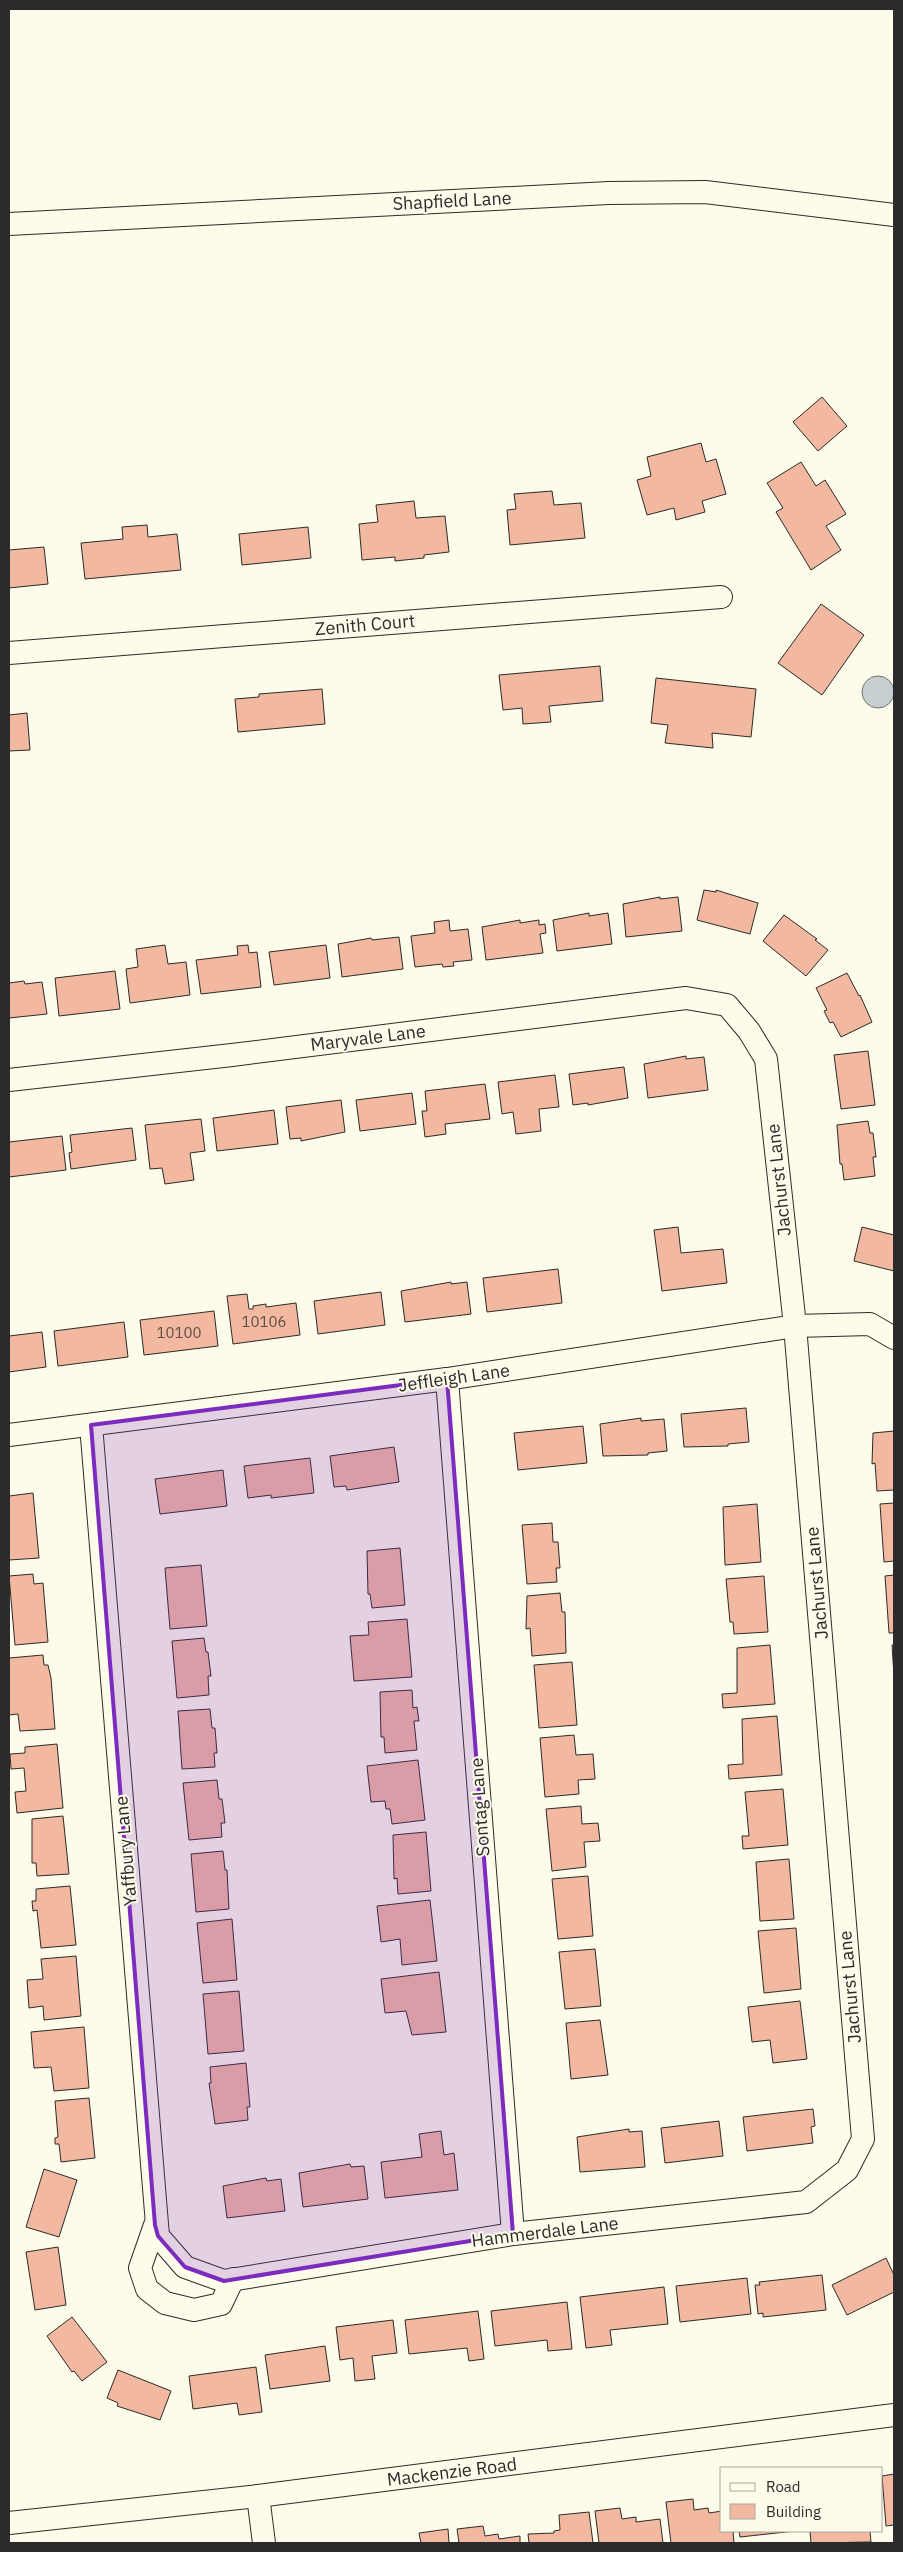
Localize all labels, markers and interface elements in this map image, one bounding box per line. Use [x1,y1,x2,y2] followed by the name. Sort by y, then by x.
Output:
[392,186,512,215] street label: Shapfield Lane
[314,609,416,640] street label: Zenith Court
[309,1019,427,1056] street label: Maryvale Lane
[761,1123,796,1237] street label: Jachurst Lane
[241,1312,287,1331] house number: 10106
[156,1323,202,1342] house number: 10100
[397,1358,511,1397] street label: Jeffleigh Lane
[800,1526,833,1640] street label: Jachurst Lane
[465,1757,494,1857] street label: Sontag Lane
[109,1795,142,1907] street label: Yaffbury Lane
[833,1930,866,2044] street label: Jachurst Lane
[470,2211,620,2252] street label: Hammerdale Lane
[386,2452,518,2491] street label: Mackenzie Road
[720,2467,883,2532] legend
[766,2477,801,2496] text: Road
[766,2502,821,2521] text: Building

